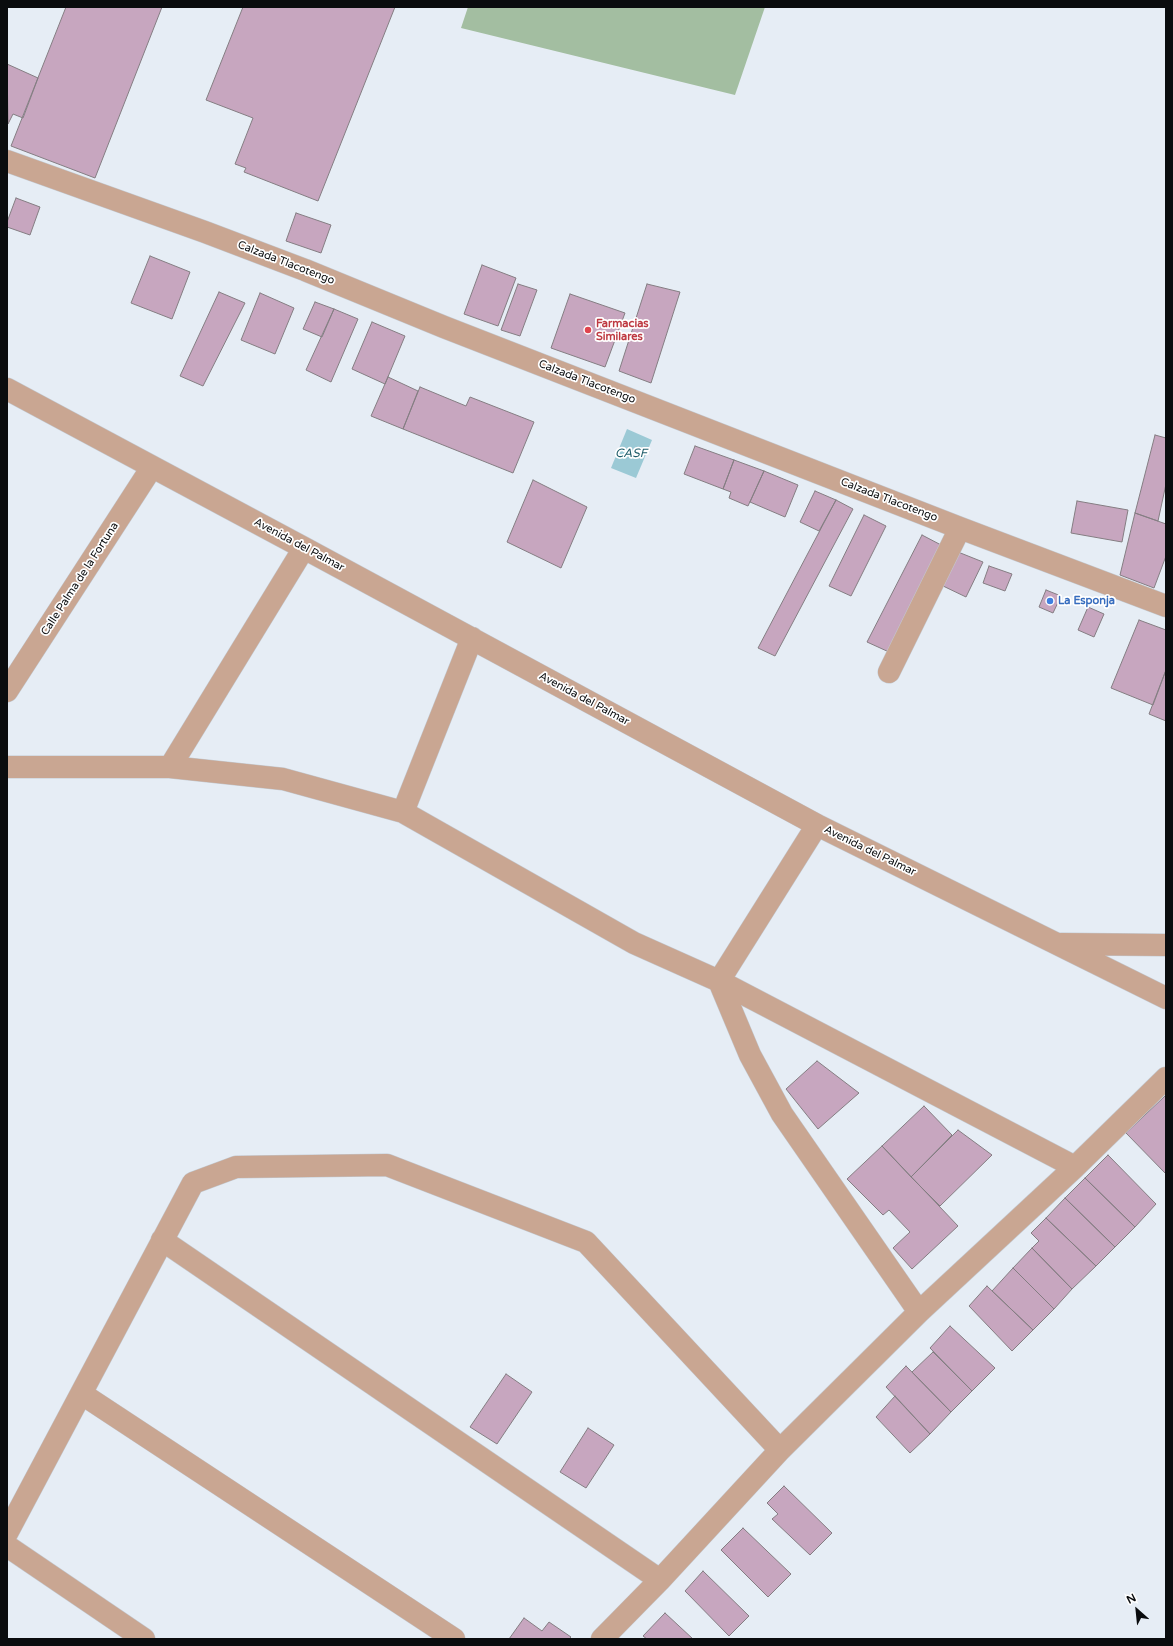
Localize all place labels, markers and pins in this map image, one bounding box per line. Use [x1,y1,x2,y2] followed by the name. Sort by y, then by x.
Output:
[596,317,649,343] place label: Farmacias Similares
[583,325,593,335] marker: Farmacias Similares
[1058,594,1115,608] place label: La Esponja
[1045,596,1055,606] marker: La Esponja

